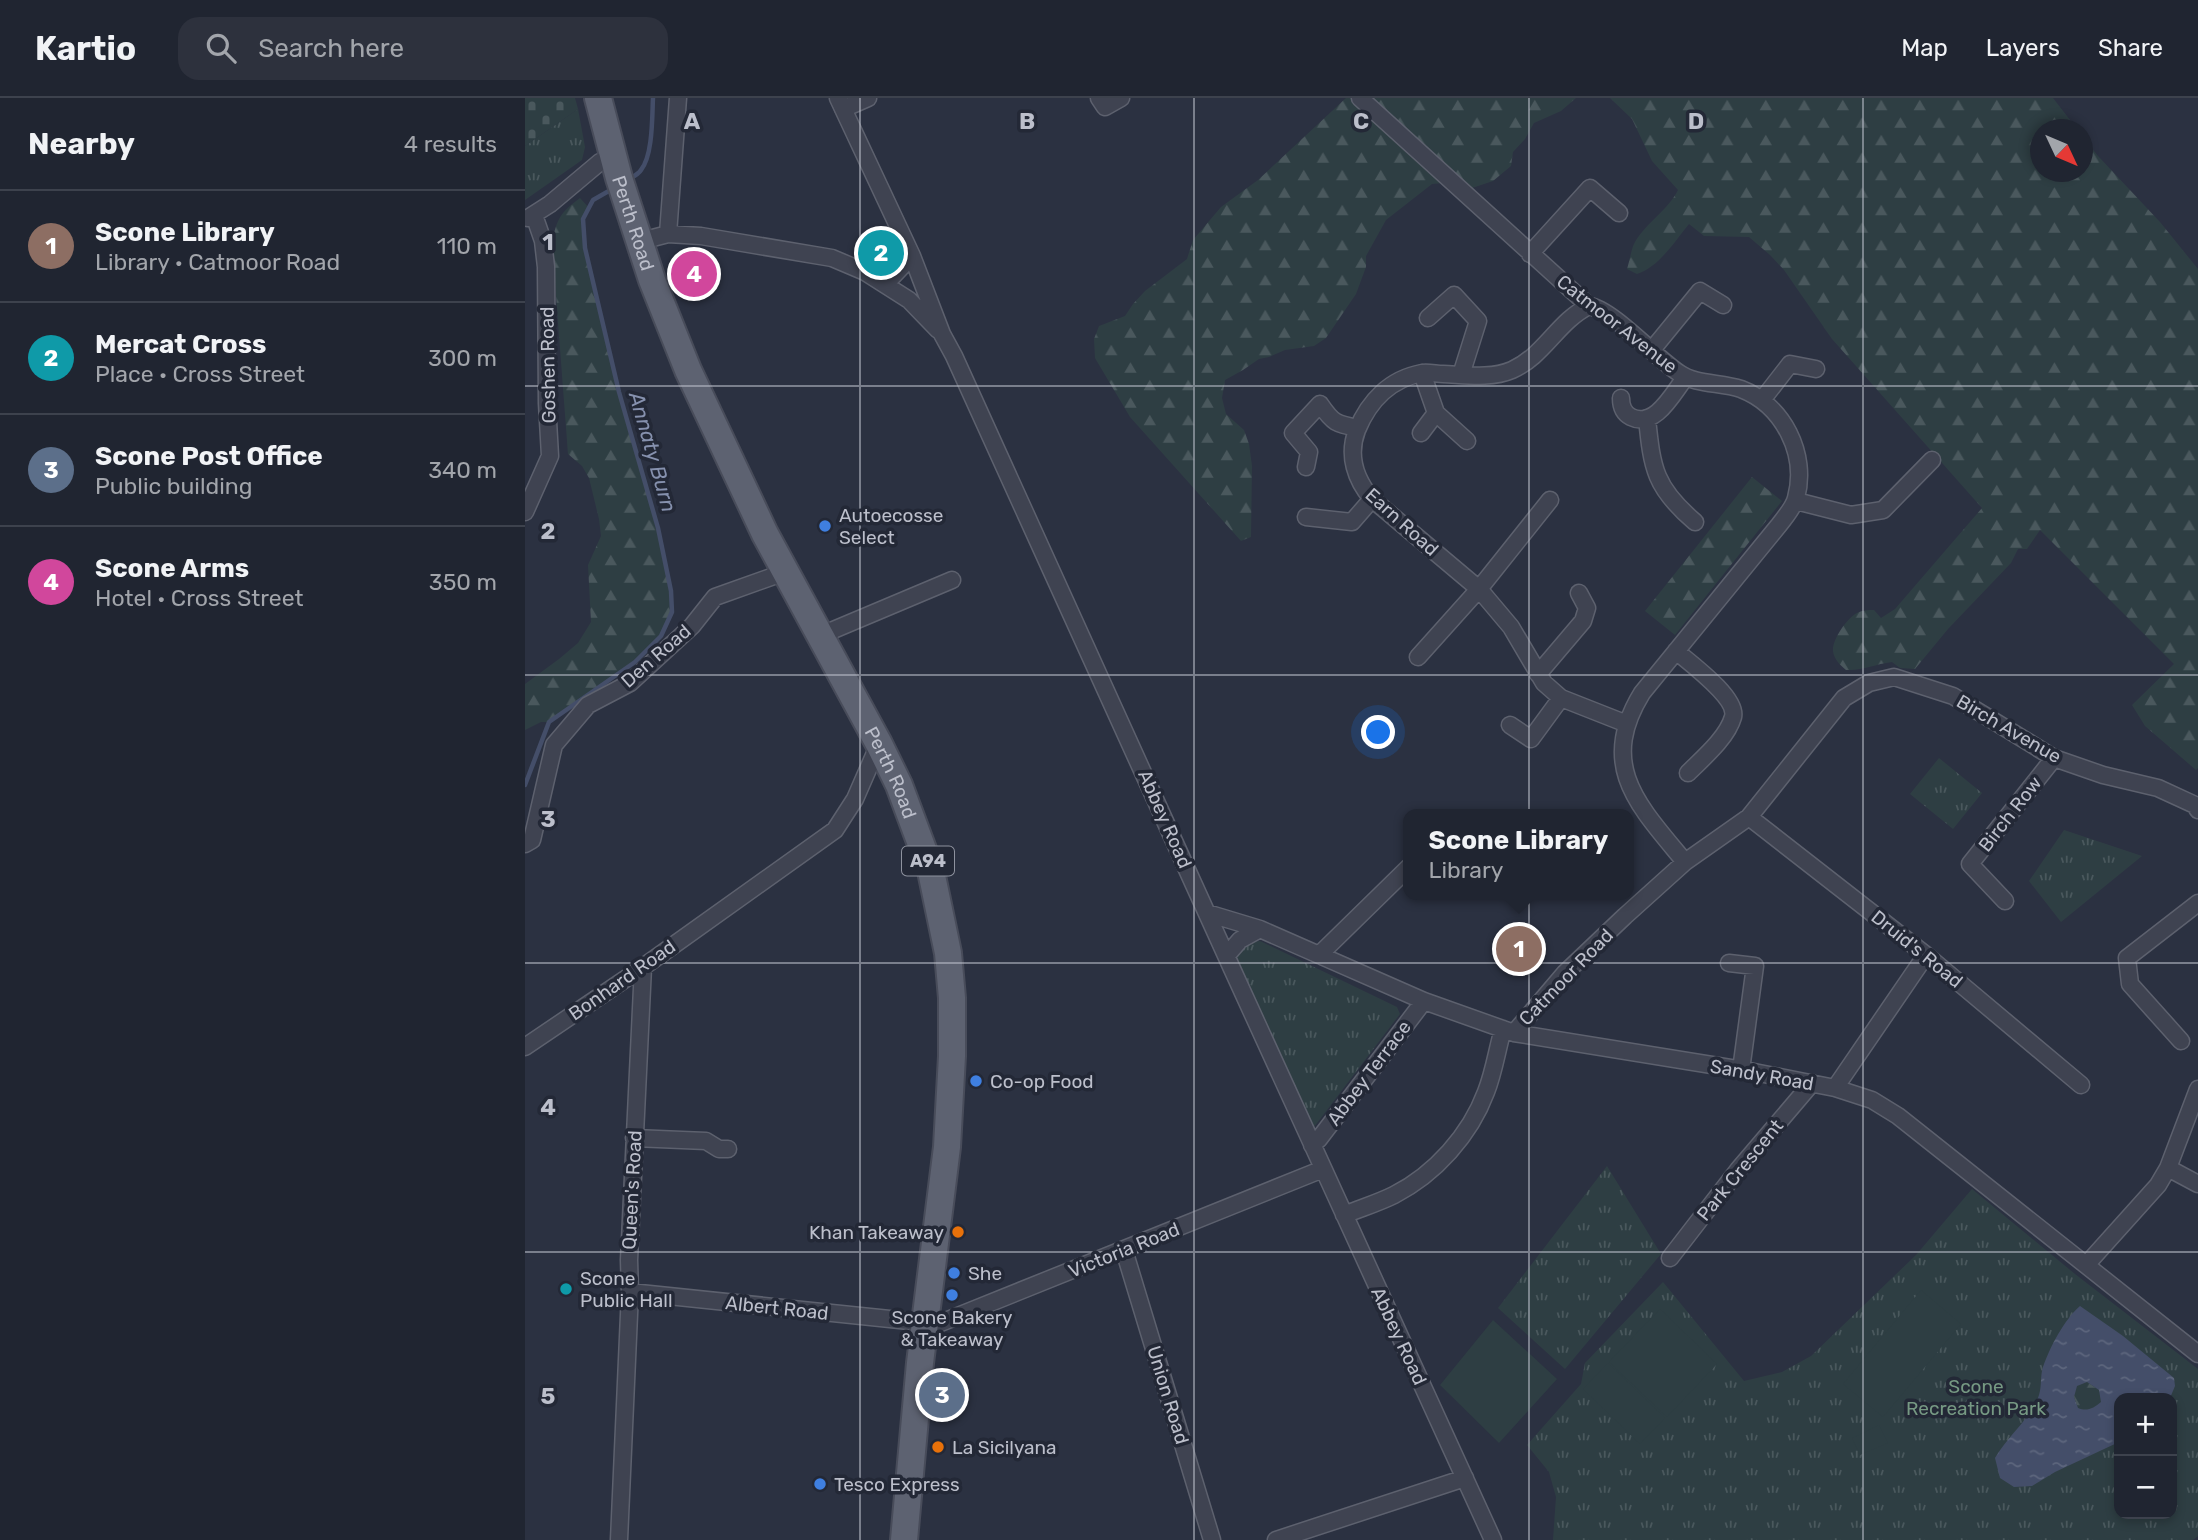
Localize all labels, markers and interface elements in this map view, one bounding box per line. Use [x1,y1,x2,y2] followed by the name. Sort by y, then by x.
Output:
[178,17,668,80] search box
[35,29,136,68] text: Kartio
[202,29,240,67] icon: search
[258,33,404,64] text: Search here
[1901,34,1948,62] text: Map
[1986,34,2060,62] text: Layers
[2098,34,2163,62] text: Share
[684,107,701,135] text: A
[1019,107,1035,135] text: B
[1353,107,1369,135] text: C
[1688,107,1704,135] text: D
[2030,119,2093,182] north arrow
[28,126,135,162] text: Nearby
[404,130,497,158] text: 4 results
[607,173,660,273] street label: Perth Road
[95,217,275,248] text: Scone Library
[858,227,904,279] pin: 2
[542,228,554,256] text: 1
[45,232,57,260] text: 1
[437,232,497,260] text: 110 m
[95,248,340,276] text: Library · Catmoor Road
[671,248,717,300] pin: 4
[1552,270,1682,378] street label: Catmoor Avenue
[535,306,561,424] street label: Goshen Road
[95,329,267,360] text: Mercat Cross
[44,344,58,372] text: 2
[428,344,497,372] text: 300 m
[95,360,305,388] text: Place · Cross Street
[624,388,682,515] water label: Annaty Burn
[95,441,323,472] text: Scone Post Office
[43,456,59,484] text: 3
[428,456,497,484] text: 340 m
[95,472,252,500] text: Public building
[1361,483,1443,561] street label: Earn Road
[839,504,943,549] place label: Autoecosse Select
[541,517,555,545] text: 2
[817,518,833,534] marker: Autoecosse Select
[95,553,249,584] text: Scone Arms
[43,568,59,596] text: 4
[429,568,497,596] text: 350 m
[95,584,303,612] text: Hotel · Cross Street
[616,619,696,693] street label: Den Road
[1953,690,2065,768] street label: Birch Avenue
[1361,715,1395,749] your location
[860,722,922,822] street label: Perth Road
[1133,766,1197,872] street label: Abbey Road
[1973,772,2047,856] street label: Birch Row
[540,805,556,833] text: 3
[1403,809,1634,900] popup
[1429,825,1608,856] text: Scone Library
[902,846,954,876] road number: A94
[1429,856,1504,884] text: Library
[1867,905,1967,993] street label: Druid's Road
[1496,923,1542,975] pin: 1
[1514,924,1618,1030] street label: Catmoor Road
[564,935,680,1025] street label: Bonhard Road
[1322,1016,1416,1130] street label: Abbey Terrace
[1708,1055,1816,1095] street label: Sandy Road
[990,1070,1094,1093] place label: Co-op Food
[968,1073,984,1089] marker: Co-op Food
[540,1093,556,1121] text: 4
[1692,1114,1788,1225] street label: Park Crescent
[617,1130,647,1250] street label: Queen's Road
[1065,1217,1183,1283] street label: Victoria Road
[809,1221,944,1244] place label: Khan Takeaway
[950,1224,966,1240] marker: Khan Takeaway
[968,1262,1002,1285] place label: She
[946,1265,962,1281] marker: She
[580,1267,673,1312] place label: Scone Public Hall
[558,1281,574,1297] marker: Scone Public Hall
[1366,1283,1432,1389] street label: Abbey Road
[944,1287,960,1303] marker: Scone Bakery & Takeaway
[724,1291,830,1325] street label: Albert Road
[892,1306,1012,1351] place label: Scone Bakery & Takeaway
[1142,1343,1194,1447] street label: Union Road
[919,1369,965,1421] pin: 3
[1906,1375,2046,1420] park label: Scone Recreation Park
[541,1382,556,1410] text: 5
[2114,1393,2177,1519] map controls
[2114,1393,2177,1456] button: +
[952,1436,1057,1459] place label: La Sicilyana
[930,1439,946,1455] marker: La Sicilyana
[2114,1456,2177,1519] button: −
[834,1473,960,1496] place label: Tesco Express
[812,1476,828,1492] marker: Tesco Express

